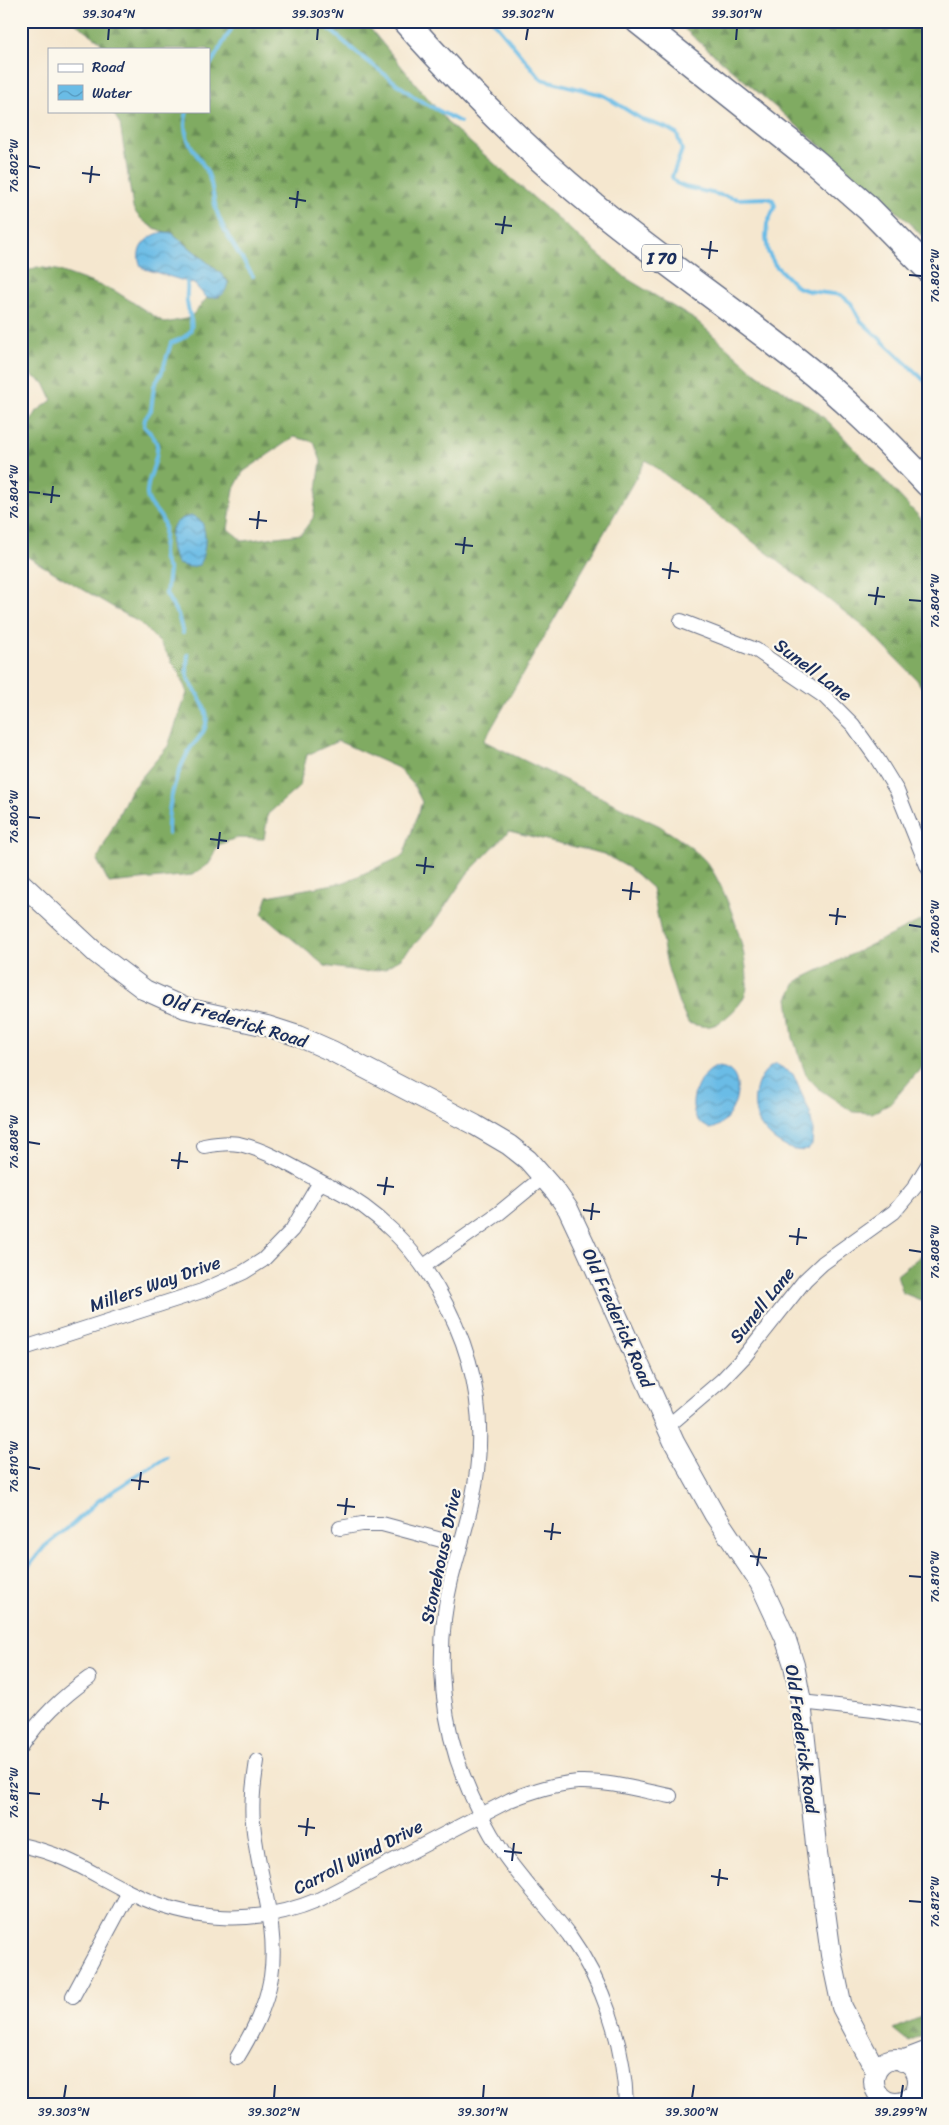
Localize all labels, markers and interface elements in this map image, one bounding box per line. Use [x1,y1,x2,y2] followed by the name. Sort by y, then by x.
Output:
[83,3,136,25] text: 39.304°N
[292,3,345,25] text: 39.303°N
[502,3,555,25] text: 39.302°N
[712,3,763,25] text: 39.301°N
[48,48,210,112] legend
[92,54,125,80] text: Road
[92,80,132,106] text: Water
[3,139,25,193] text: 76.802°W
[642,244,682,272] road number: I 70
[924,249,946,303] text: 76.802°W
[3,464,25,519] text: 76.804°W
[924,573,946,628] text: 76.804°W
[767,630,859,710] street label: Sunell Lane
[3,790,25,844] text: 76.806°W
[924,900,946,954] text: 76.806°W
[158,983,313,1058] street label: Old Frederick Road
[3,1114,25,1169] text: 76.808°W
[924,1224,946,1279] text: 76.808°W
[573,1243,664,1395] street label: Old Frederick Road
[85,1247,225,1321] street label: Millers Way Drive
[721,1260,803,1350] street label: Sunell Lane
[3,1440,25,1493] text: 76.810°W
[411,1485,471,1627] street label: Stonehouse Drive
[924,1550,946,1603] text: 76.810°W
[776,1662,829,1817] street label: Old Frederick Road
[3,1767,25,1819] text: 76.812°W
[287,1810,429,1904] street label: Carroll Wind Drive
[924,1876,946,1928] text: 76.812°W
[38,2101,91,2123] text: 39.303°N
[248,2101,301,2123] text: 39.302°N
[458,2101,509,2123] text: 39.301°N
[666,2101,719,2123] text: 39.300°N
[875,2101,928,2123] text: 39.299°N

